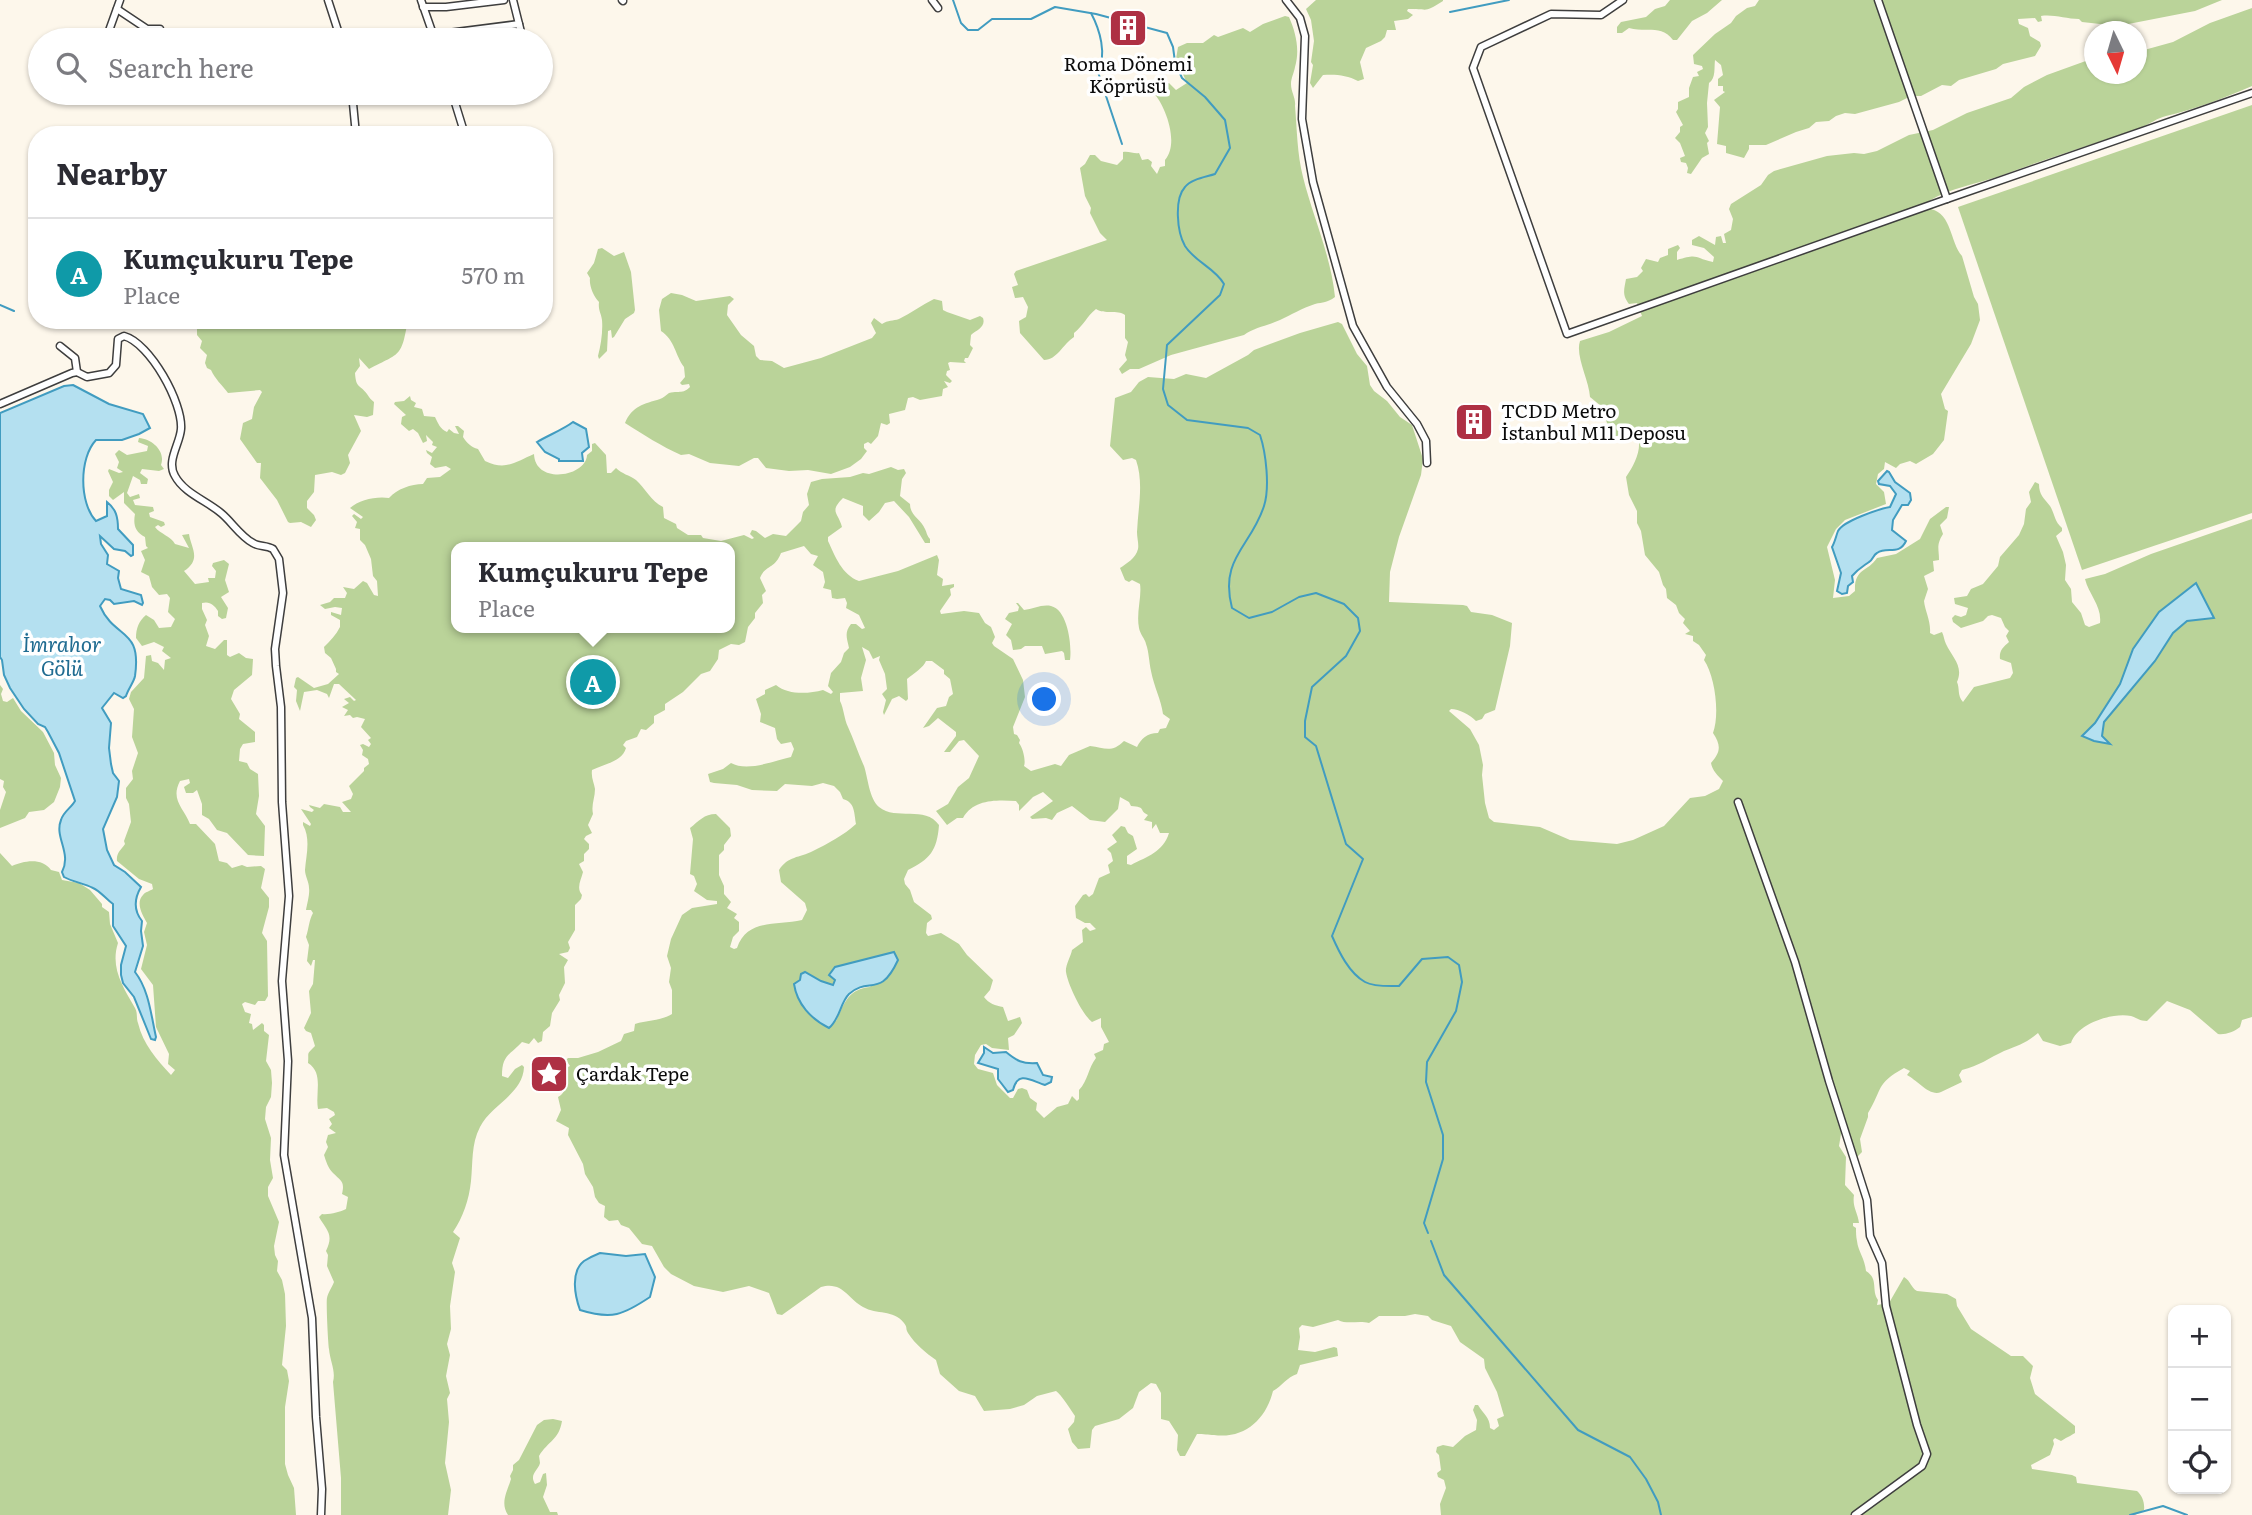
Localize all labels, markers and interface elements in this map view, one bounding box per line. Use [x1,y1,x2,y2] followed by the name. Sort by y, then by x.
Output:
[1107,7,1149,49] building icon: Roma Dönemi Köprüsü
[2084,21,2147,84] north arrow
[28,28,553,105] search box
[108,47,254,86] text: Search here
[52,48,90,86] icon: search
[1064,49,1193,99] place label: Roma Dönemi Köprüsü
[56,150,167,194] text: Nearby
[123,238,353,277] text: Kumçukuru Tepe
[70,257,88,291] text: A
[462,257,525,291] text: 570 m
[123,277,180,311] text: Place
[1501,396,1686,446] place label: TCDD Metro İstanbul M11 Deposu
[1453,401,1495,443] building icon: TCDD Metro İstanbul M11 Deposu
[451,542,735,633] popup
[478,551,708,590] text: Kumçukuru Tepe
[478,590,535,624] text: Place
[22,627,102,682] water label: İmrahor Gölü
[570,656,616,708] pin: A
[1027,682,1061,716] your location
[528,1053,570,1095] place icon: Çardak Tepe
[576,1059,689,1087] place label: Çardak Tepe
[2168,1305,2231,1494] map controls
[2168,1305,2231,1368] button: +
[2168,1368,2231,1431] button: −
[2168,1431,2231,1494] button: locate

